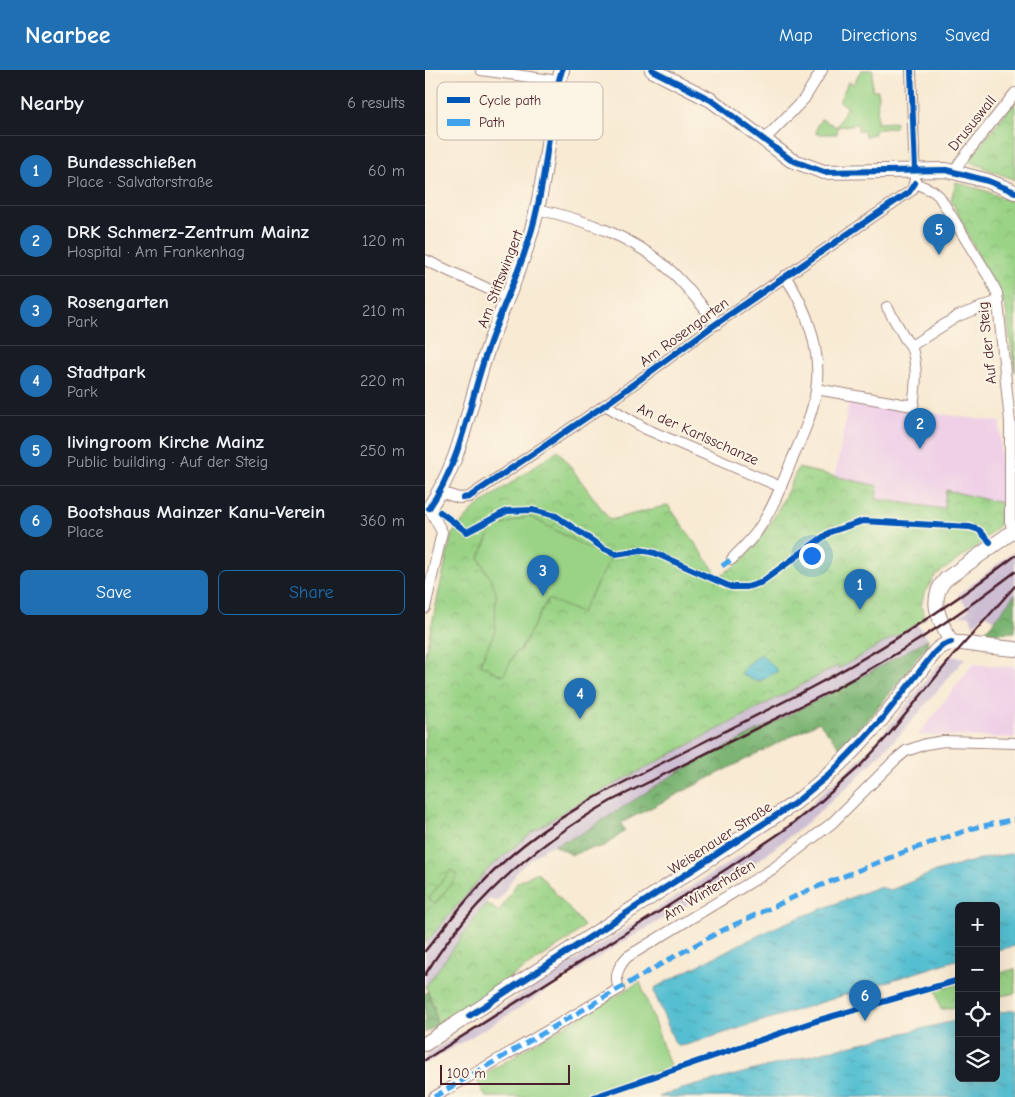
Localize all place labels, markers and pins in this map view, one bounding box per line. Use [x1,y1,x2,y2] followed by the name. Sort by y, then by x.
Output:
[923,214,955,255] pin: 5
[904,408,936,449] pin: 2
[527,555,559,596] pin: 3
[844,569,876,610] pin: 1
[564,678,596,719] pin: 4
[849,980,881,1021] pin: 6

